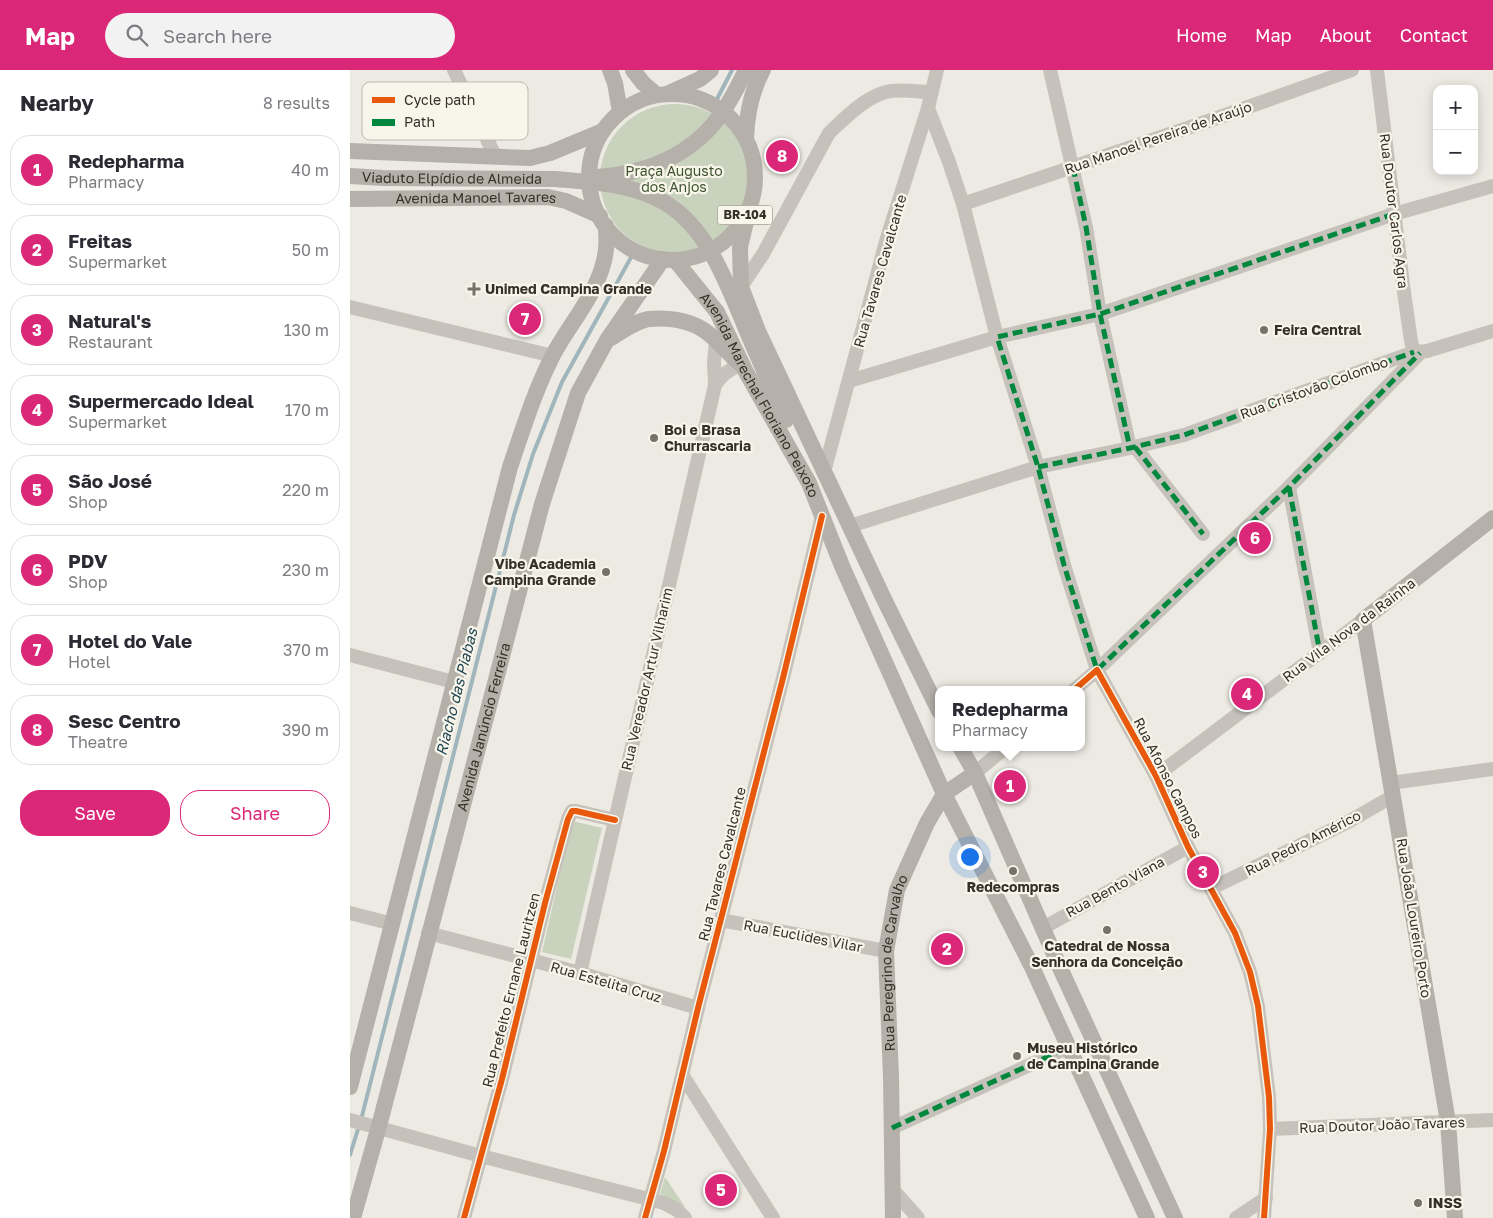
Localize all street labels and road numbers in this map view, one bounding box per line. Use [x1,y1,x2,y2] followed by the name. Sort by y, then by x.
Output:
[1062,97,1254,178] street label: Rua Manoel Pereira de Araújo
[1377,132,1412,290] street label: Rua Doutor Carlos Agra
[361,168,542,187] street label: Viaduto Elpídio de Almeida
[395,188,558,207] street label: Avenida Manoel Tavares
[850,192,910,349] street label: Rua Tavares Cavalcante
[718,206,772,224] road number: BR-104
[696,289,823,500] street label: Avenida Marechal Floriano Peixoto
[1237,353,1390,422] street label: Rua Cristovão Colombo
[1279,574,1418,685] street label: Rua Vila Nova da Rainha
[617,586,676,772] street label: Rua Vereador Artur Vilharim
[453,641,513,813] street label: Avenida Janúncio Ferreira
[1131,714,1206,841] street label: Rua Afonso Campos
[694,785,749,943] street label: Rua Tavares Cavalcante
[1242,806,1363,879] street label: Rua Pedro Américo
[1393,837,1436,999] street label: Rua João Loureiro Porto
[1062,852,1167,921] street label: Rua Bento Viana
[877,872,911,1052] street label: Rua Peregrino de Carvalho
[478,891,543,1089] street label: Rua Prefeito Ernane Lauritzen
[742,916,864,955] street label: Rua Euclides Vilar
[549,958,664,1005] street label: Rua Estelita Cruz
[1299,1113,1465,1136] street label: Rua Doutor João Tavares

